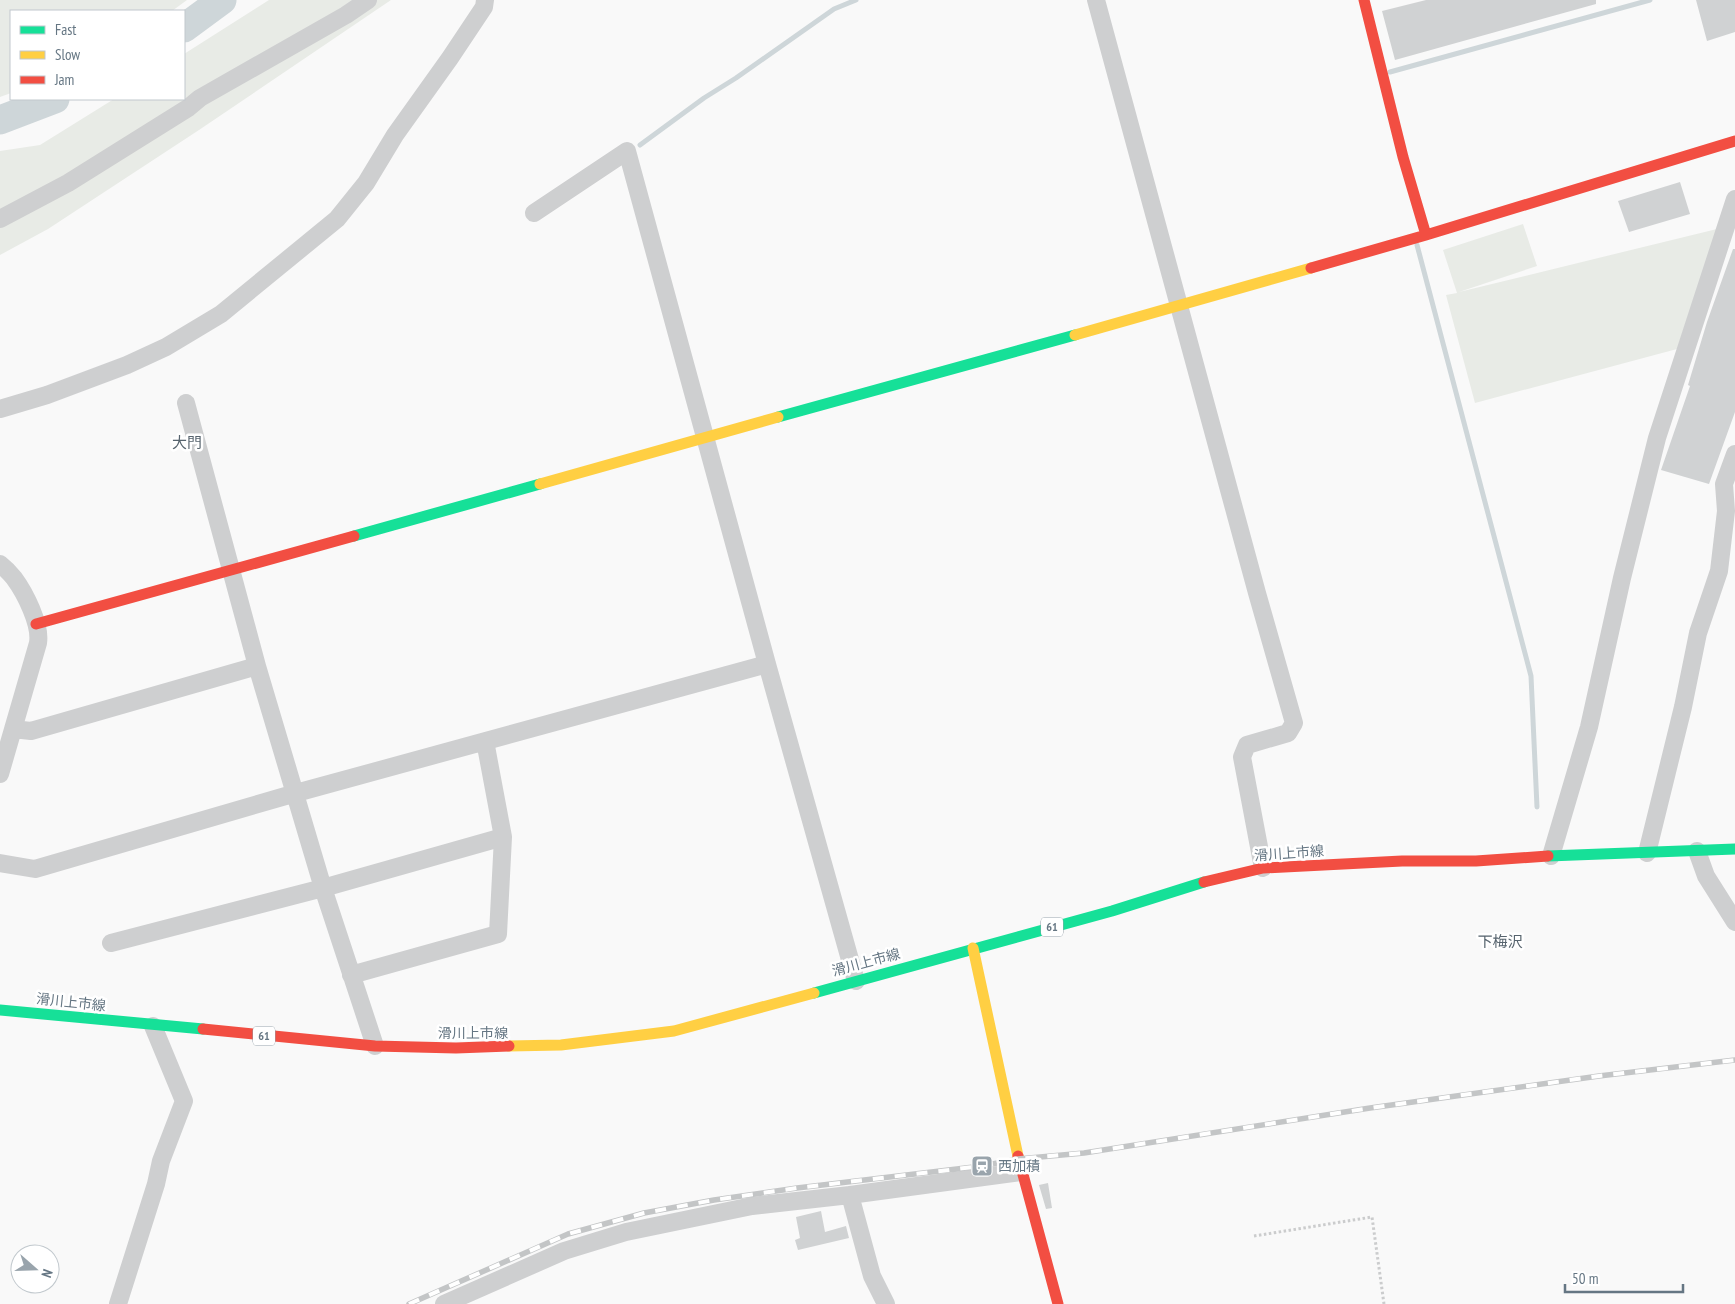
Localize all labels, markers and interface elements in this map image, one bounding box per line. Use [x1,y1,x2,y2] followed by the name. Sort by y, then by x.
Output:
[10,10,185,100] legend
[55,20,76,39] text: Fast
[55,45,80,64] text: Slow
[54,70,74,89] text: Jam
[172,433,202,452] district label: 大門
[1253,842,1325,864] street label: 滑川上市線
[1041,918,1063,936] road number: 61
[1477,932,1523,951] district label: 下梅沢
[830,944,902,980] street label: 滑川上市線
[35,989,107,1015] street label: 滑川上市線
[438,1024,508,1042] street label: 滑川上市線
[253,1026,275,1046] road number: 61
[970,1154,994,1178] station icon: 西加積
[998,1157,1040,1175] place label: 西加積
[10,1244,60,1294] north arrow
[1565,1262,1682,1294] scale bar
[37,1267,57,1280] text: N
[1572,1269,1598,1288] text: 50 m

